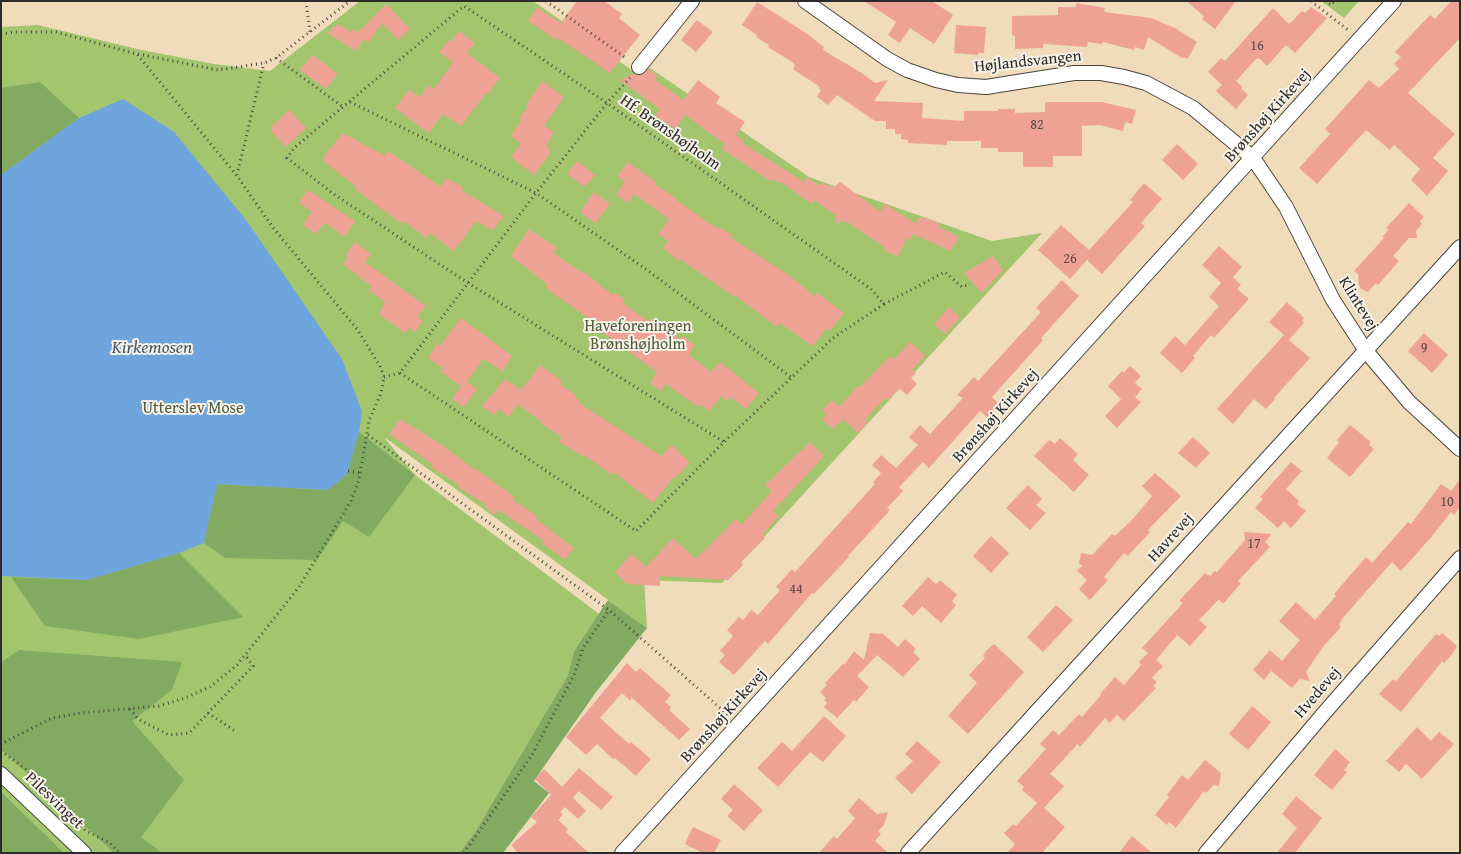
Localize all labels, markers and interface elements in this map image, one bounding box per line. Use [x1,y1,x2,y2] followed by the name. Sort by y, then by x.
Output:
[1250,38,1264,54] house number: 16
[973,47,1083,77] street label: Højlandsvangen
[1221,65,1315,167] street label: Brønshøj Kirkevej
[616,91,724,175] street label: Hf. Brønshøjholm
[1030,117,1044,133] house number: 82
[1063,251,1077,267] house number: 26
[1334,273,1382,335] street label: Klintevej
[584,317,692,355] park label: Haveforeningen Brønshøjholm
[112,337,192,359] water label: Kirkemosen
[1421,340,1427,356] house number: 9
[949,365,1043,467] street label: Brønshøj Kirkevej
[143,399,243,419] park label: Utterslev Mose
[1440,494,1454,510] house number: 10
[1144,510,1198,566] street label: Havrevej
[1247,536,1261,552] house number: 17
[789,581,803,597] house number: 44
[1291,664,1345,722] street label: Hvedevej
[677,665,771,767] street label: Brønshøj Kirkevej
[21,768,87,834] street label: Pilesvinget

